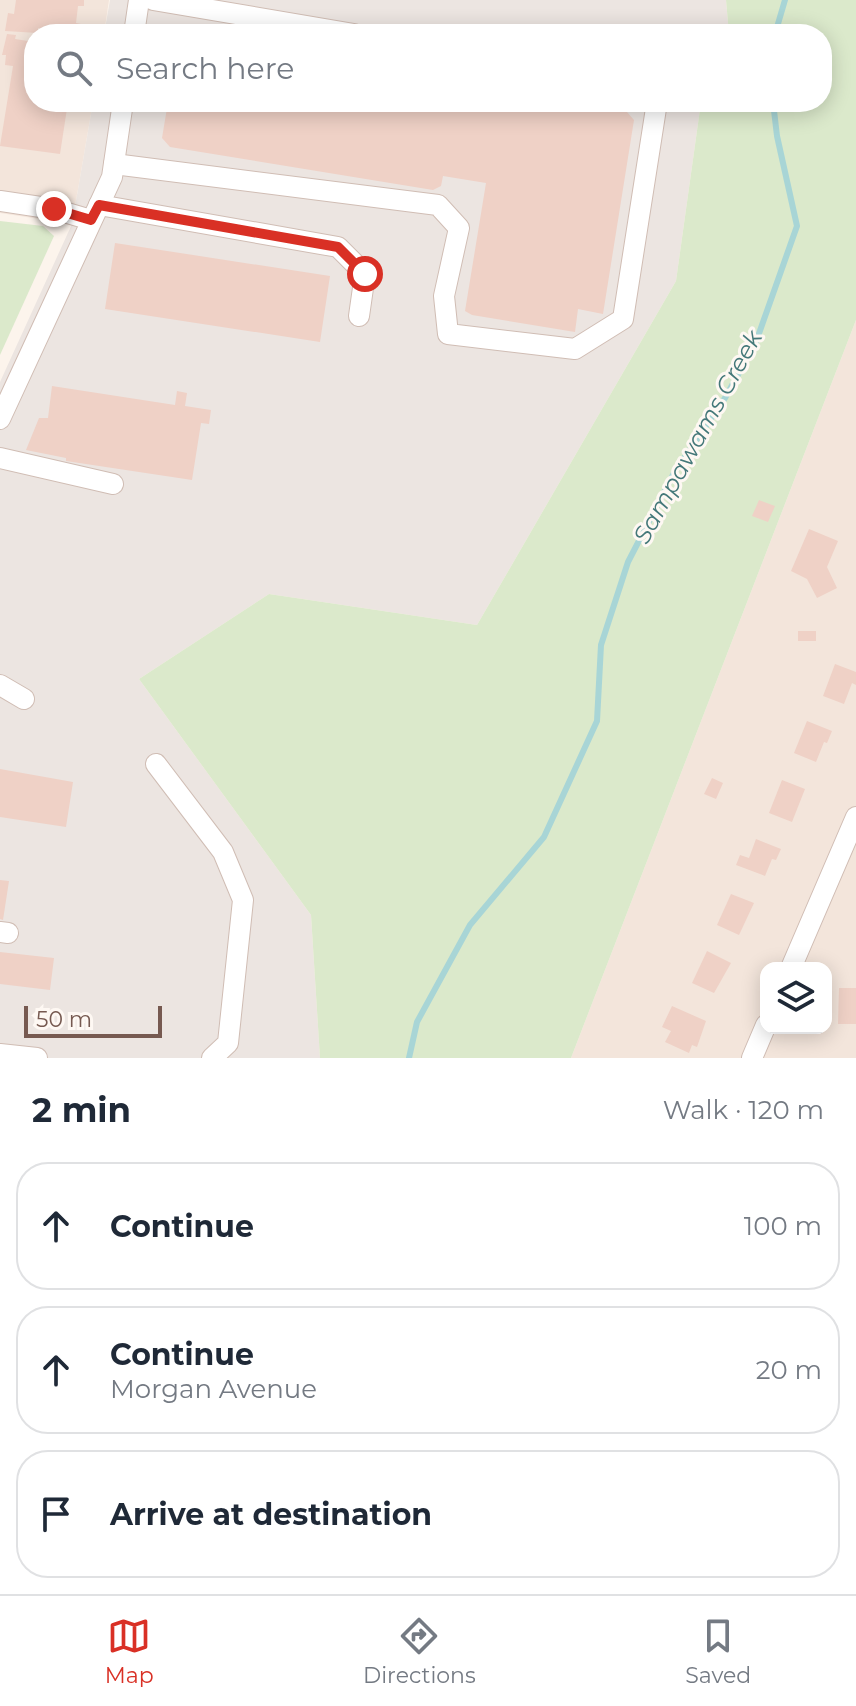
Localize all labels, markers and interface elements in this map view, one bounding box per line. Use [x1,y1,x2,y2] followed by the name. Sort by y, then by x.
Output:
[24,24,832,112] search box
[52,46,96,90] icon: search
[116,50,294,87] text: Search here
[36,191,72,227] route end
[347,256,383,292] route start
[627,324,769,548] water label: Sampawams Creek
[760,962,832,1034] map controls
[760,962,832,1034] button: layers
[24,1002,162,1038] scale bar
[36,1006,92,1033] text: 50 m
[32,1089,131,1131] text: 2 min
[663,1094,824,1126] text: Walk · 120 m
[34,1204,78,1248] icon: ahead
[110,1208,254,1245] text: Continue
[744,1210,822,1242] text: 100 m
[110,1336,254,1373] text: Continue
[34,1348,78,1392] icon: ahead
[756,1354,822,1386] text: 20 m
[110,1373,317,1405] text: Morgan Avenue
[34,1492,78,1536] icon: arrive
[110,1496,432,1533] text: Arrive at destination
[105,1614,154,1689] tab: Map
[363,1614,476,1689] tab: Directions
[685,1614,751,1689] tab: Saved

